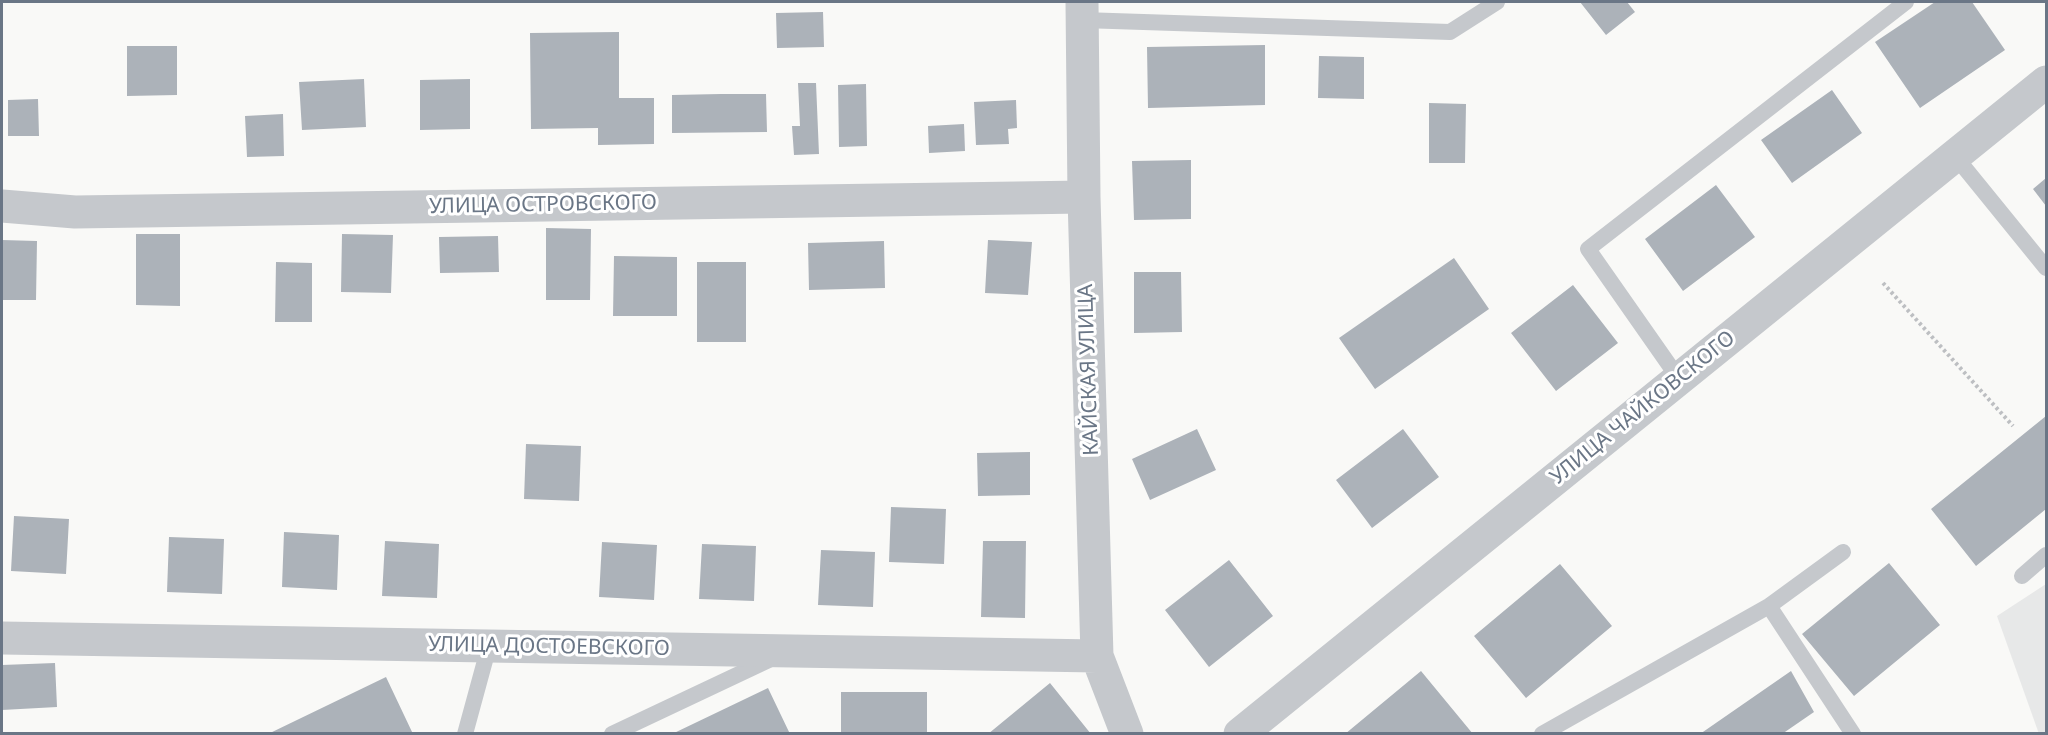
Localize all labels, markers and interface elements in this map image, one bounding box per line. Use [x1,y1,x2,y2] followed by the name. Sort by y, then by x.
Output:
[429,190,657,220] street label: УЛИЦА ОСТРОВСКОГО
[1073,284,1105,456] street label: КАЙСКАЯ УЛИЦА
[1546,326,1740,490] street label: УЛИЦА ЧАЙКОВСКОГО
[428,632,670,662] street label: УЛИЦА ДОСТОЕВСКОГО

